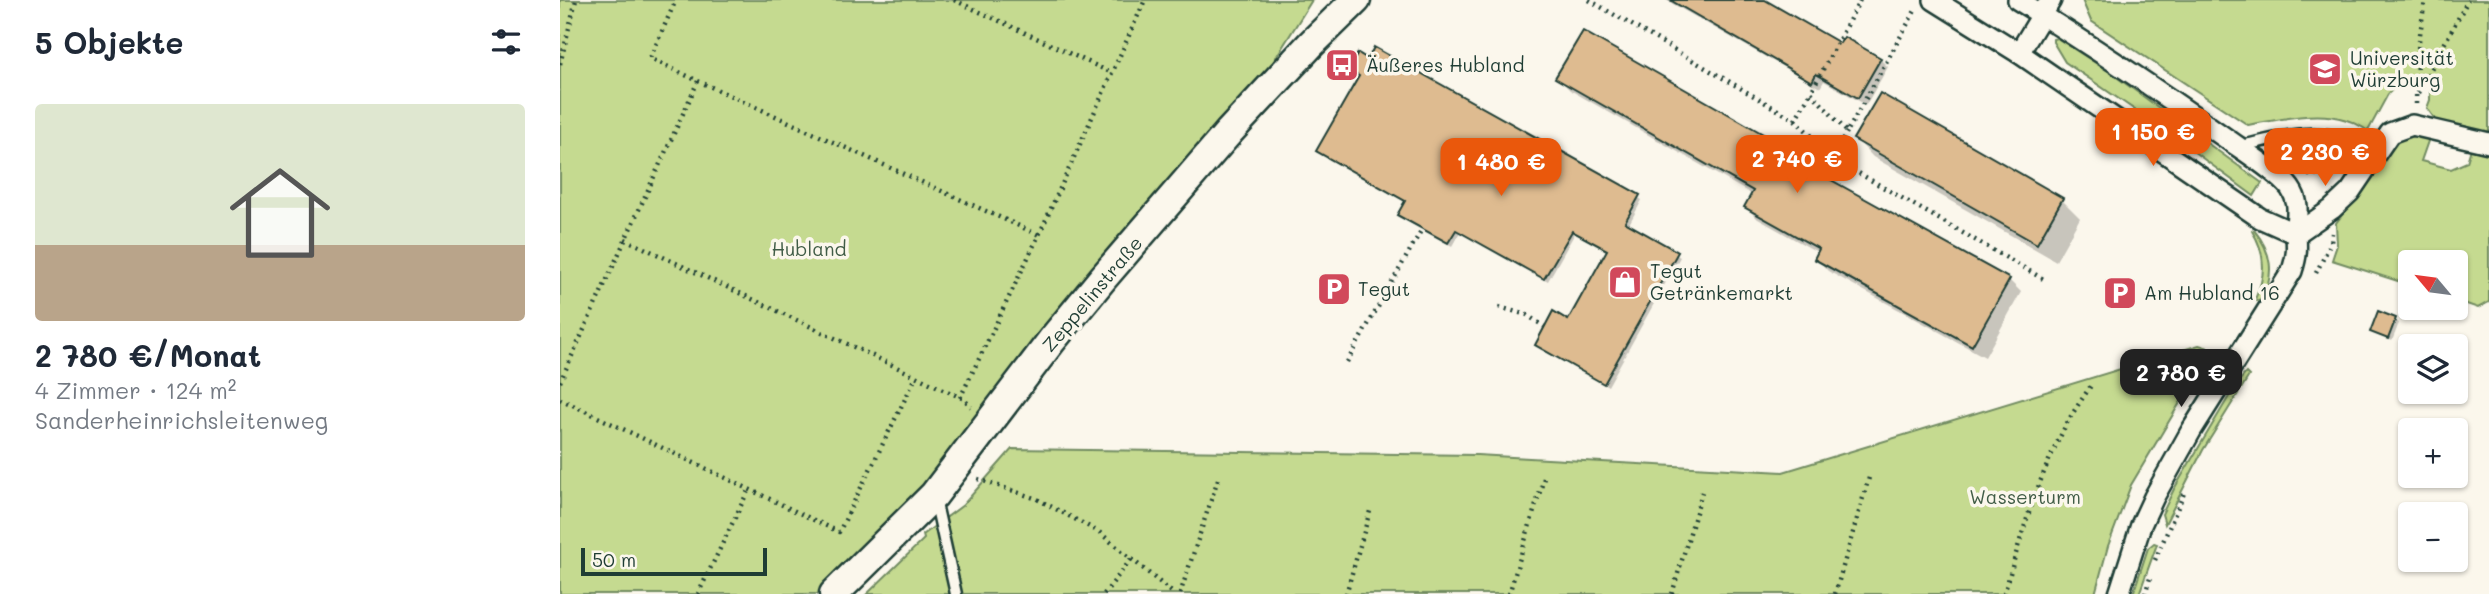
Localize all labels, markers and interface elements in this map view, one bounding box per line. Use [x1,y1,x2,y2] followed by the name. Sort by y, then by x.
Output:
[35,22,183,62] text: 5 Objekte
[487,23,525,61] icon: filters
[2350,45,2454,92] place label: Universität Würzburg
[1323,46,1361,84] bus stop icon: Äußeres Hubland
[2306,50,2344,88] school or university icon: Universität Würzburg
[1366,52,1524,77] place label: Äußeres Hubland
[2088,108,2218,168] pin: 1 150 €
[2111,116,2195,146] text: 1 150 €
[2260,128,2390,188] pin: 2 230 €
[1732,136,1862,195] pin: 2 740 €
[2280,136,2370,166] text: 2 230 €
[1436,138,1566,198] pin: 1 480 €
[1752,143,1842,173] text: 2 740 €
[1456,146,1546,176] text: 1 480 €
[217,150,343,276] icon: home
[1036,231,1147,357] street label: Zeppelinstraße
[771,236,847,261] park label: Hubland
[2398,250,2468,320] north arrow
[2398,250,2468,572] map controls
[1650,258,1793,305] place label: Tegut Getränkemarkt
[1606,263,1644,301] shop icon: Tegut Getränkemarkt
[1315,270,1353,308] parking icon: Tegut
[2101,274,2139,312] parking icon: Am Hubland 16
[1358,276,1410,301] place label: Tegut
[2144,280,2280,305] place label: Am Hubland 16
[2398,334,2468,404] button: layers
[35,335,261,375] text: 2 780 €/Monat
[2116,350,2246,409] pin: 2 780 €
[2136,357,2226,387] text: 2 780 €
[35,375,237,405] text: 4 Zimmer · 124 m²
[35,405,328,435] text: Sanderheinrichsleitenweg
[2398,418,2468,488] button: +
[1969,484,2081,509] park label: Wasserturm
[2398,502,2468,572] button: −
[581,545,766,577] scale bar
[592,547,636,572] text: 50 m

